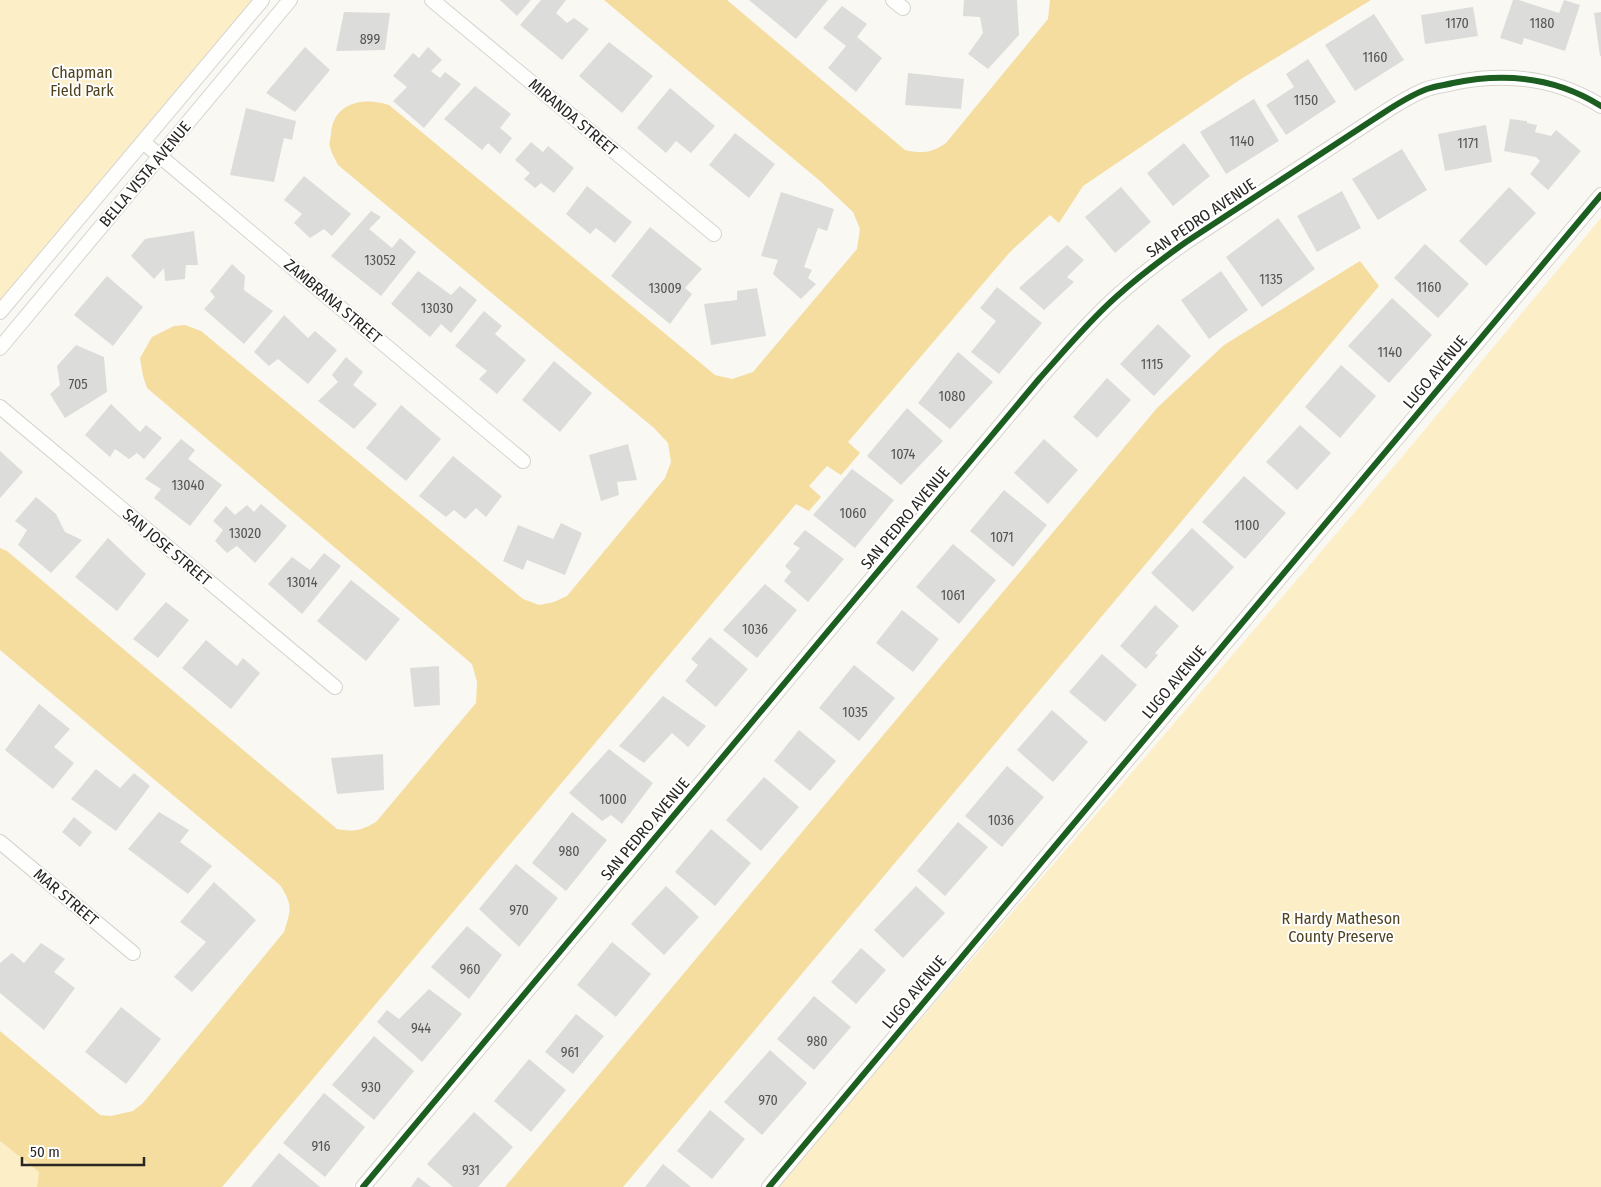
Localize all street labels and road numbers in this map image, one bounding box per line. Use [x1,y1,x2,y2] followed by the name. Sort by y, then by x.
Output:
[525,74,622,160] street label: MIRANDA STREET
[95,117,195,231] street label: BELLA VISTA AVENUE
[1143,174,1259,262] street label: SAN PEDRO AVENUE
[280,255,386,348] street label: ZAMBRANA STREET
[1399,332,1471,412] street label: LUGO AVENUE
[857,463,953,573] street label: SAN PEDRO AVENUE
[119,505,215,590] street label: SAN JOSE STREET
[1138,642,1210,722] street label: LUGO AVENUE
[597,774,693,884] street label: SAN PEDRO AVENUE
[30,865,103,930] street label: MAR STREET
[878,952,950,1032] street label: LUGO AVENUE

